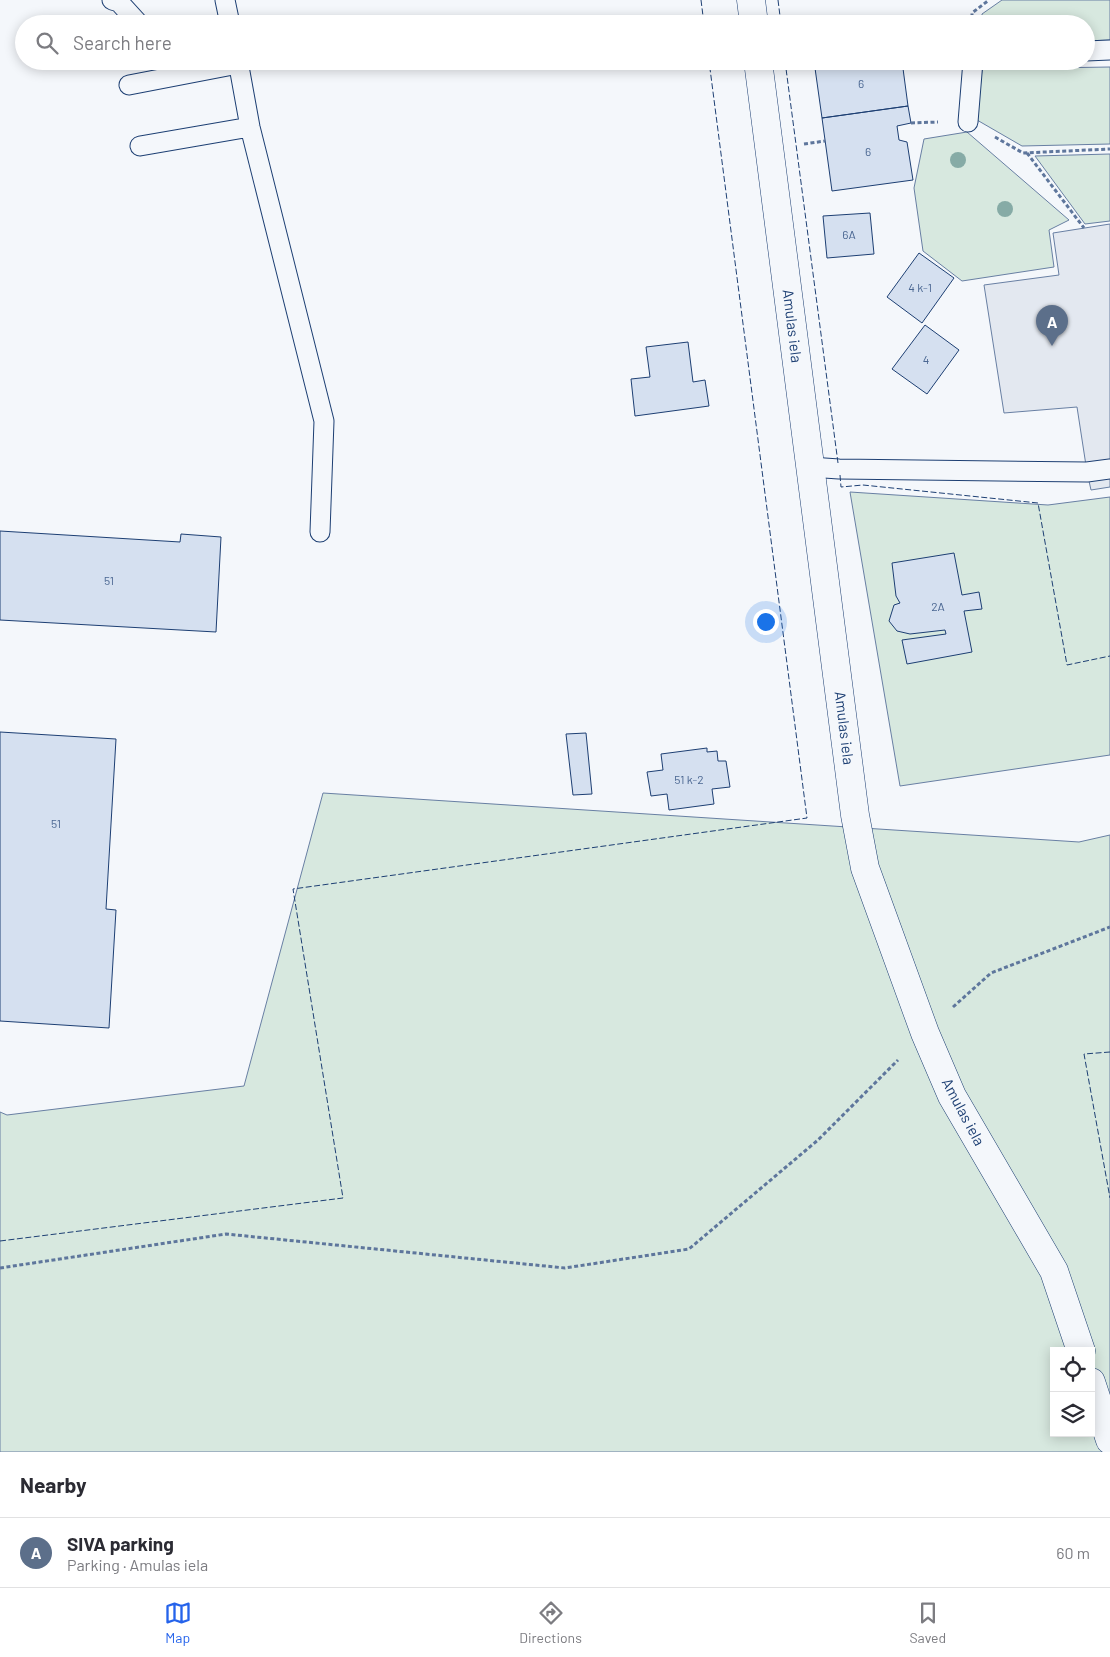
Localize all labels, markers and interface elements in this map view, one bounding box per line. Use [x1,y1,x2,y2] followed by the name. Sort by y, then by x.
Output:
[15,15,1095,70] search box
[33,29,61,57] icon: search
[73,31,172,54] text: Search here
[858,76,864,90] house number: 6
[865,144,871,158] house number: 6
[842,227,856,241] house number: 6A
[908,280,932,294] house number: 4 k-1
[780,288,806,364] street label: Amulas iela
[1036,305,1068,346] pin: A
[923,352,929,366] house number: 4
[104,573,114,587] house number: 51
[931,599,945,613] house number: 2A
[753,609,779,635] your location
[832,690,858,766] street label: Amulas iela
[674,772,704,786] house number: 51 k-2
[51,816,61,830] house number: 51
[939,1075,989,1148] street label: Amulas iela
[1050,1347,1095,1437] map controls
[1050,1347,1095,1392] button: locate
[1050,1392,1095,1437] button: layers
[20,1472,86,1497] text: Nearby
[67,1532,174,1555] text: SIVA parking
[31,1543,41,1562] text: A
[1056,1543,1090,1562] text: 60 m
[67,1555,208,1574] text: Parking · Amulas iela
[164,1599,192,1646] tab: Map
[519,1599,582,1646] tab: Directions
[909,1599,946,1646] tab: Saved

